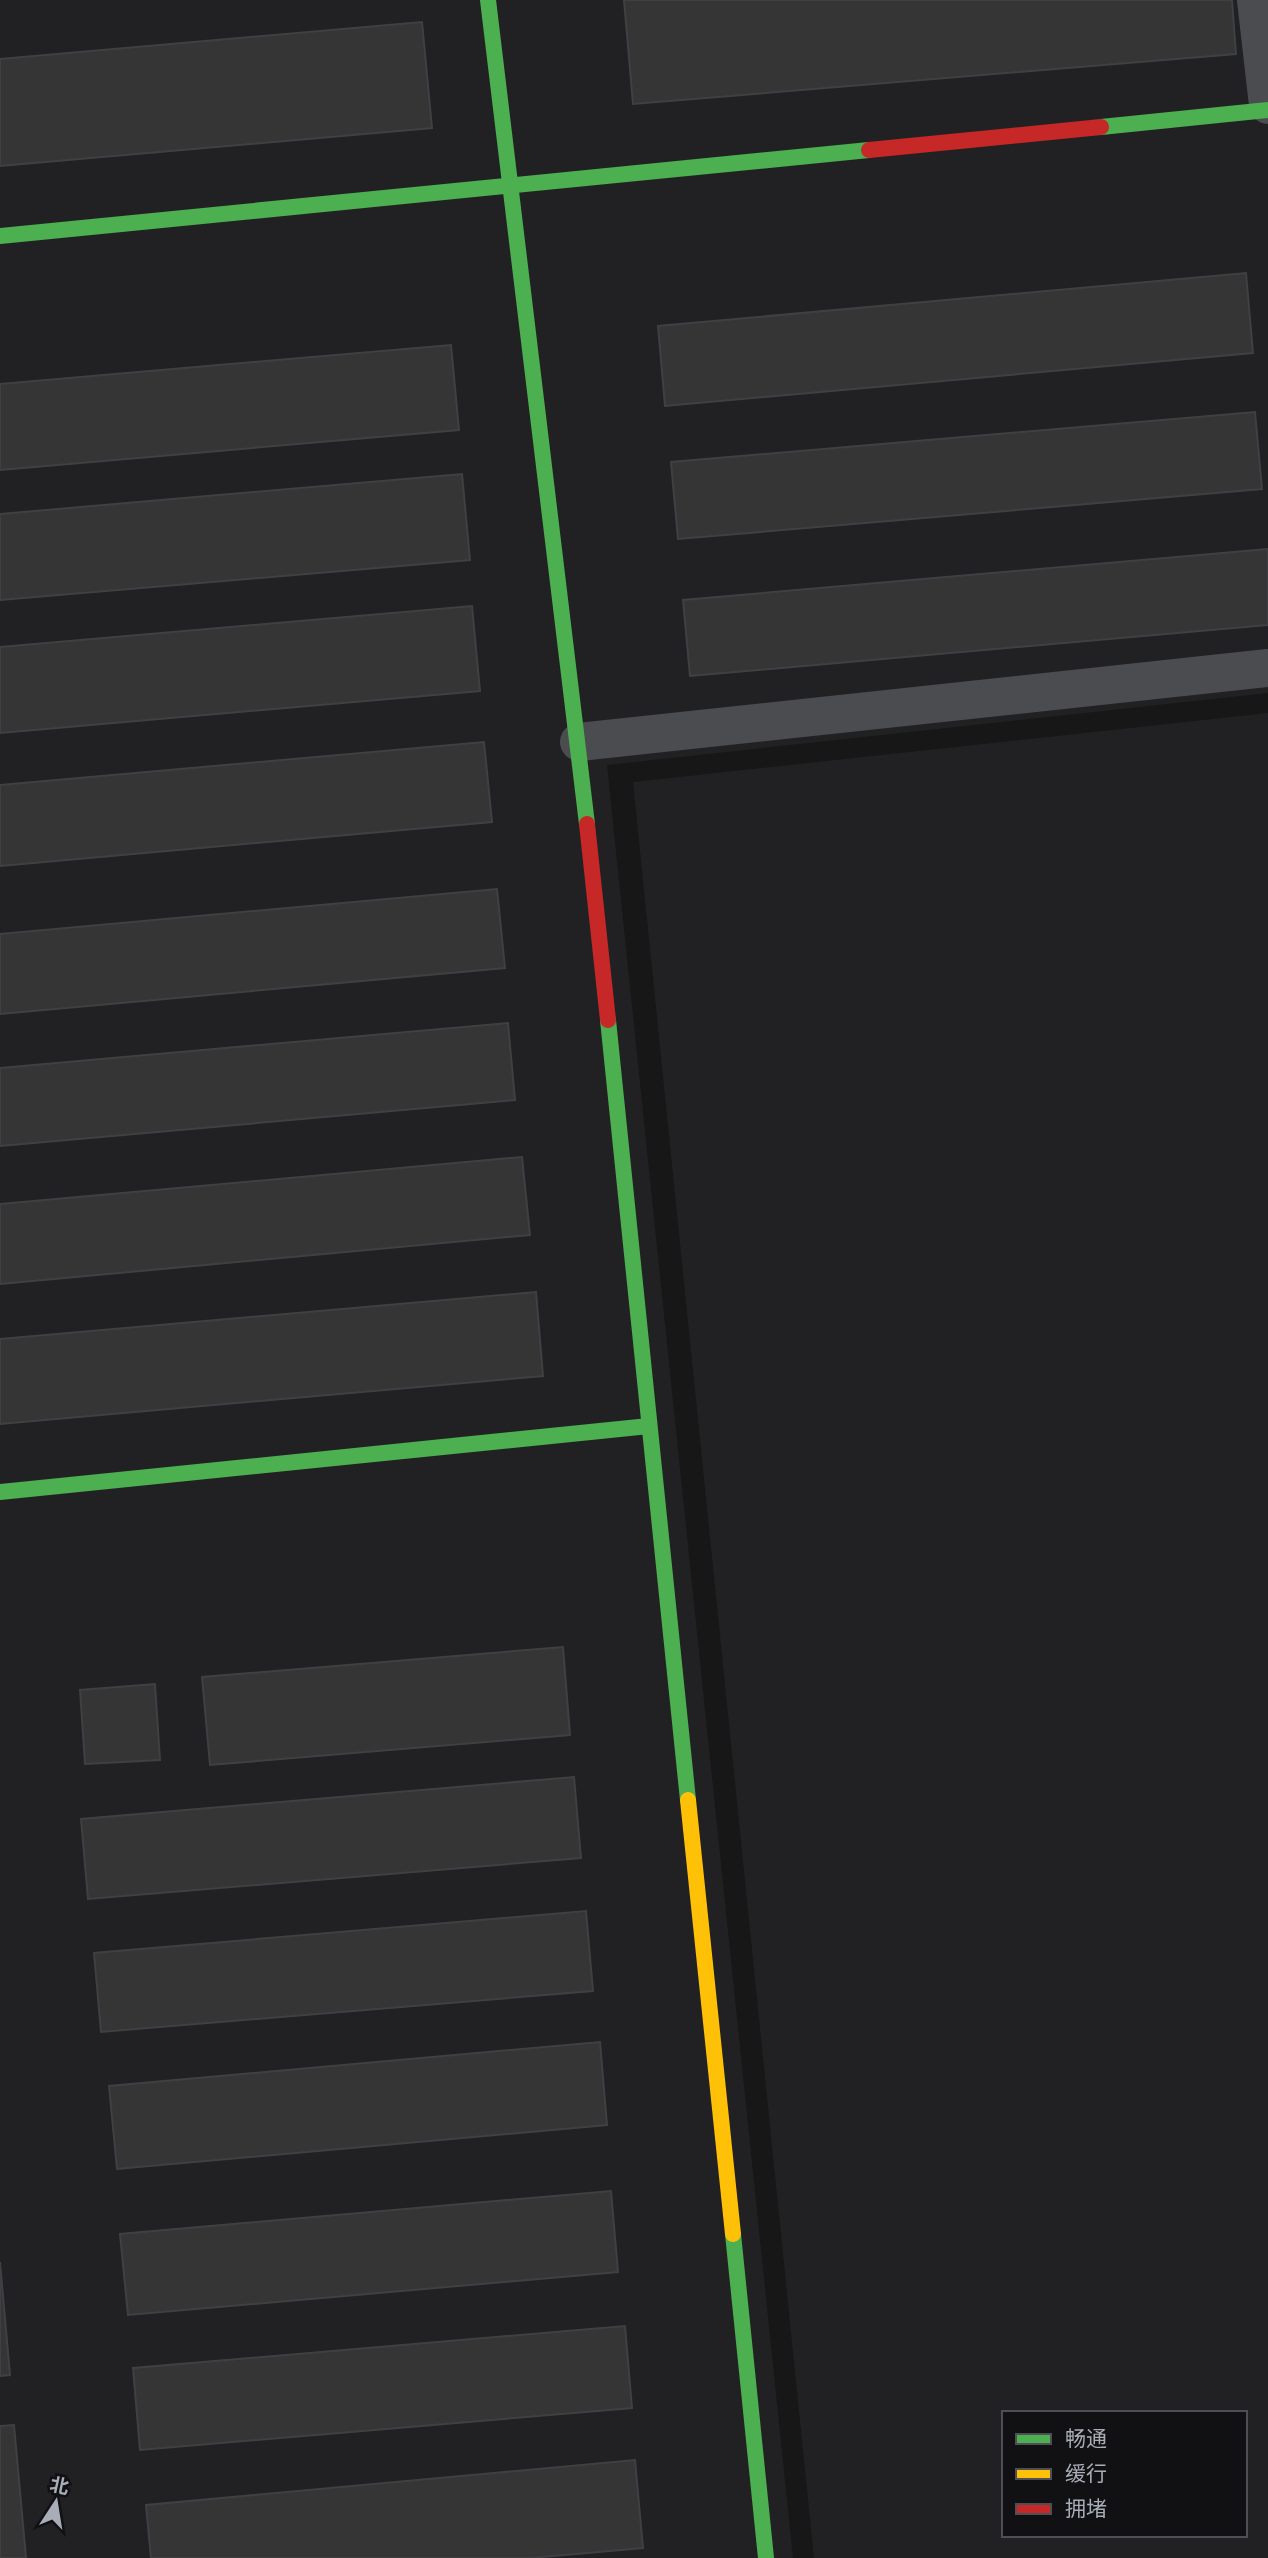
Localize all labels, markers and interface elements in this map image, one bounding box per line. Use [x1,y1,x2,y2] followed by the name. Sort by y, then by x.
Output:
[1002,2411,1247,2537] legend
[1065,2426,1107,2451] text: 畅通
[1065,2461,1107,2486] text: 缓行
[21,2467,91,2537] north arrow
[48,2473,71,2499] text: 北
[1065,2496,1107,2521] text: 拥堵

